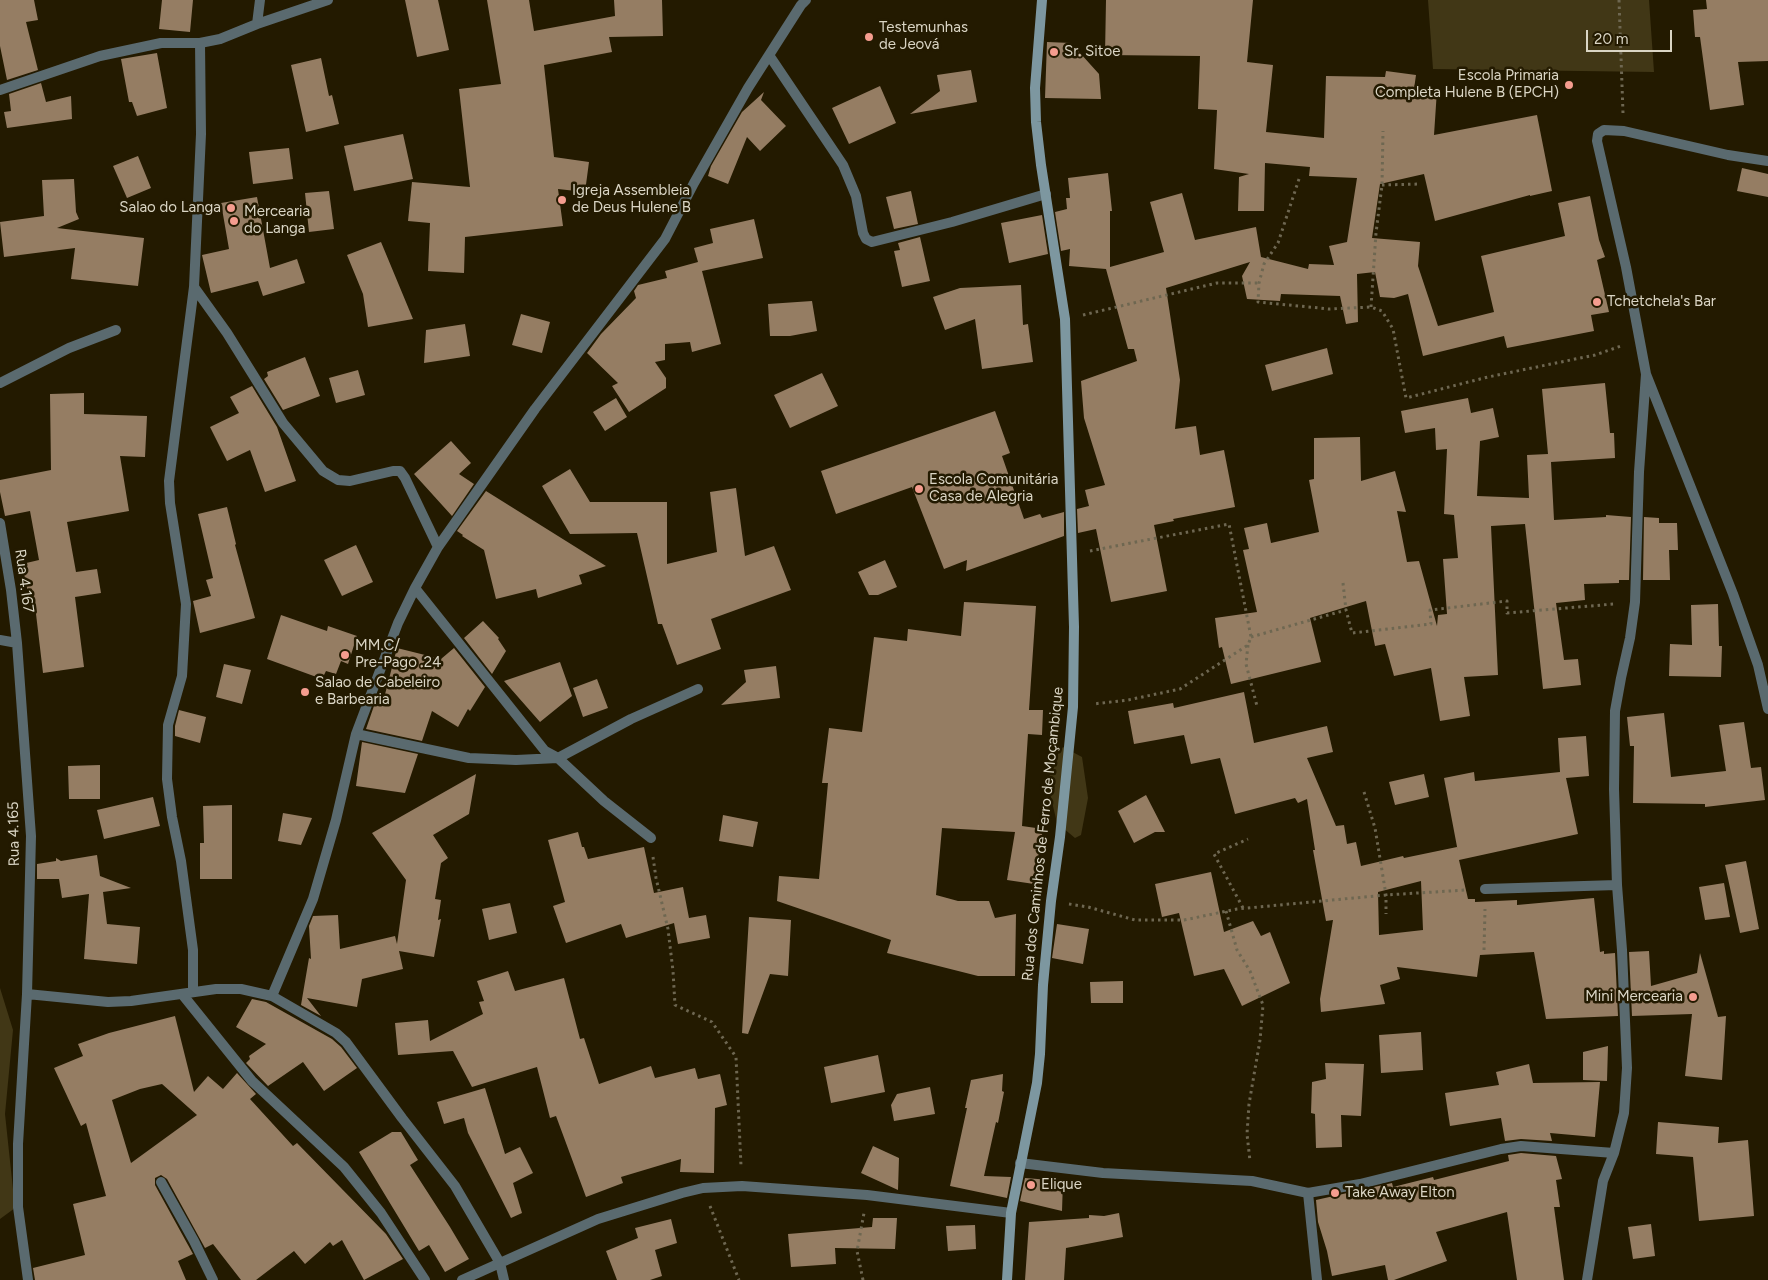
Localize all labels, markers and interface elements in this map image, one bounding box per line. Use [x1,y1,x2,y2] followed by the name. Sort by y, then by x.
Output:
[879,19,968,54] place label: Testemunhas de Jeová
[1588,20,1674,52] scale bar
[1594,30,1628,48] text: 20 m
[863,31,875,43] marker: Testemunhas de Jeová
[1064,43,1120,61] place label: Sr. Sitoe
[1048,46,1060,58] marker: Sr. Sitoe
[1375,67,1559,102] place label: Escola Primaria Completa Hulene B (EPCH)
[1563,79,1575,91] marker: Escola Primaria Completa Hulene B (EPCH)
[572,182,691,217] place label: Igreja Assembleia de Deus Hulene B
[556,194,568,206] marker: Igreja Assembleia de Deus Hulene B
[119,199,221,217] place label: Salao do Langa
[225,202,237,214] marker: Salao do Langa
[244,203,310,238] place label: Mercearia do Langa
[228,215,240,227] marker: Mercearia do Langa
[1607,293,1716,311] place label: Tchetchela's Bar
[1591,296,1603,308] marker: Tchetchela's Bar
[929,471,1058,506] place label: Escola Comunitária Casa de Alegria
[913,483,925,495] marker: Escola Comunitária Casa de Alegria
[11,548,37,614] street label: Rua 4.167
[355,637,441,672] place label: MM.C/ Pre-Pago .24
[339,649,351,661] marker: MM.C/ Pre-Pago .24
[315,674,440,709] place label: Salao de Cabeleiro e Barbearia
[299,686,311,698] marker: Salao de Cabeleiro e Barbearia
[1019,686,1067,982] street label: Rua dos Caminhos de Ferro de Moçambique
[4,801,24,867] street label: Rua 4.165
[1585,988,1683,1006] place label: Mini Mercearia
[1687,991,1699,1003] marker: Mini Mercearia
[1041,1176,1082,1194] place label: Elique
[1025,1179,1037,1191] marker: Elique
[1345,1184,1455,1202] place label: Take Away Elton
[1329,1187,1341,1199] marker: Take Away Elton

